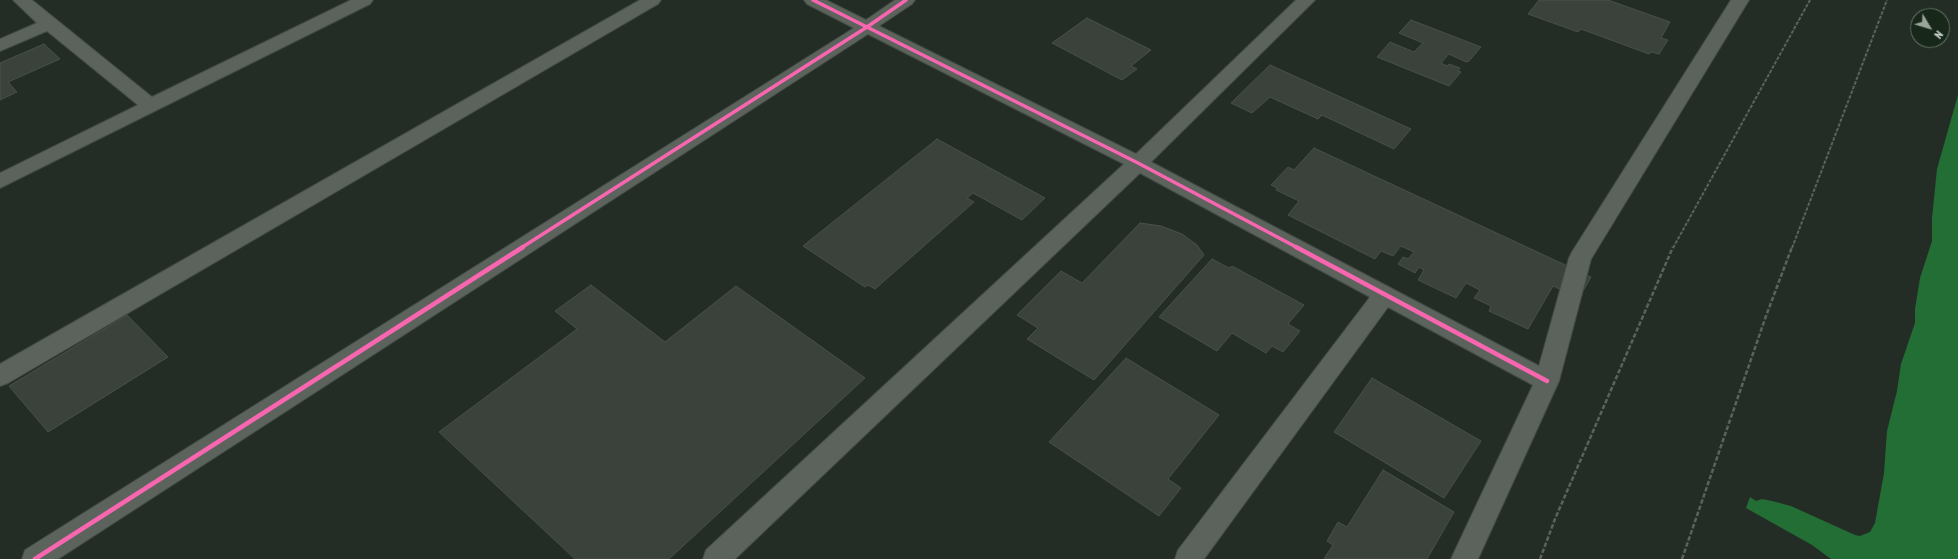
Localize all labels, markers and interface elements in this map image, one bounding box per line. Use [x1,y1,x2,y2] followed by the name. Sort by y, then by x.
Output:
[1910,8,1950,48] north arrow
[1931,28,1946,41] text: N

